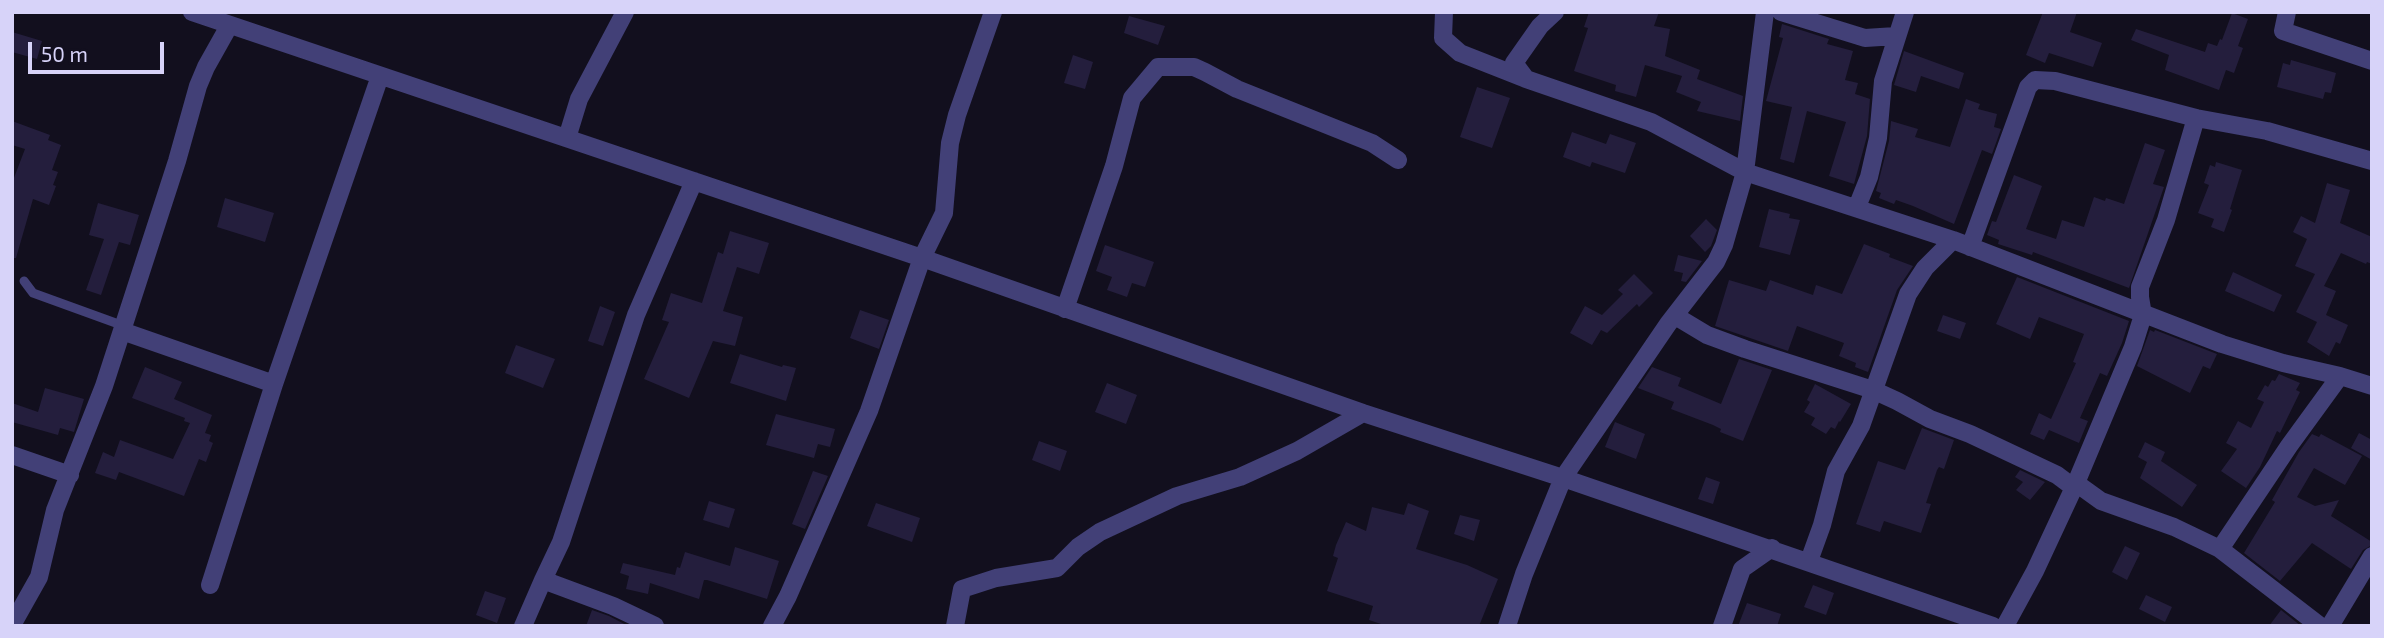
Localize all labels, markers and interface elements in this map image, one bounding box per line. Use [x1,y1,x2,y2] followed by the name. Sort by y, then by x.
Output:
[32,28,168,72] scale bar
[41,41,88,66] text: 50 m

